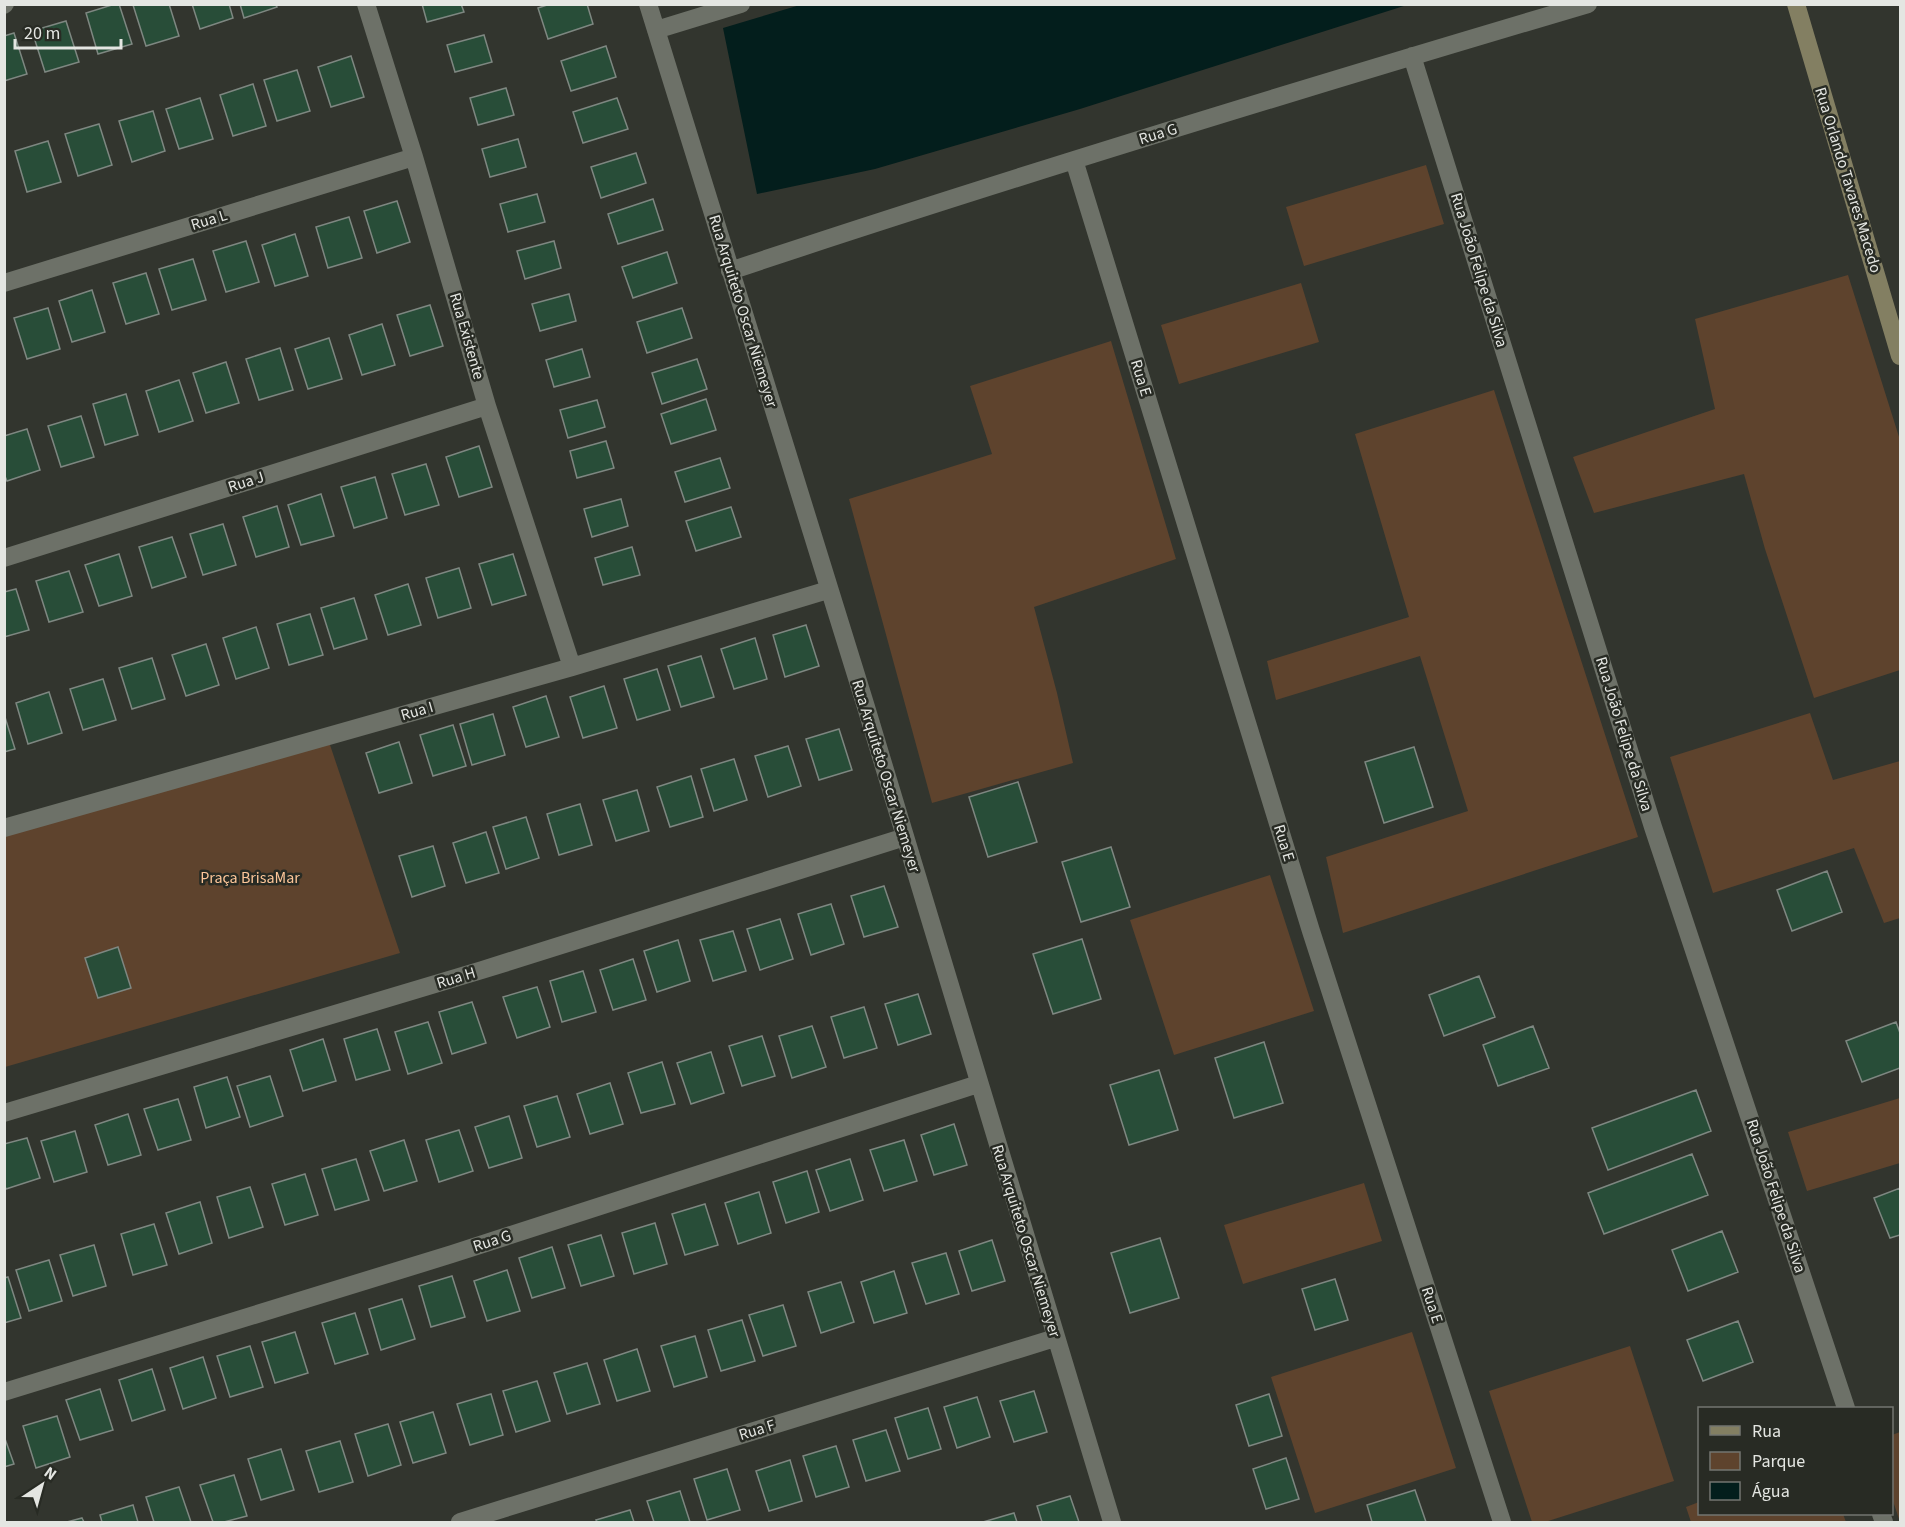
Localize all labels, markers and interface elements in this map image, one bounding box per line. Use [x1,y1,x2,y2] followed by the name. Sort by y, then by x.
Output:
[15,12,122,50] scale bar
[24,21,60,46] text: 20 m
[1809,85,1887,275] street label: Rua Orlando Tavares Macedo
[1136,118,1180,150] street label: Rua G
[1445,190,1513,350] street label: Rua João Felipe da Silva
[188,204,230,236] street label: Rua L
[703,212,783,410] street label: Rua Arquiteto Oscar Niemeyer
[444,290,490,382] street label: Rua Existente
[1125,357,1157,399] street label: Rua E
[225,466,267,498] street label: Rua J
[1590,654,1658,814] street label: Rua João Felipe da Silva
[846,677,926,875] street label: Rua Arquiteto Oscar Niemeyer
[398,696,436,726] street label: Rua I
[1268,822,1300,864] street label: Rua E
[200,867,300,889] park label: Praça BrisaMar
[434,962,478,994] street label: Rua H
[1741,1116,1811,1276] street label: Rua João Felipe da Silva
[986,1142,1066,1340] street label: Rua Arquiteto Oscar Niemeyer
[470,1225,514,1257] street label: Rua G
[1416,1284,1448,1326] street label: Rua E
[1698,1407,1893,1515] legend
[736,1414,778,1446] street label: Rua F
[1752,1419,1781,1444] text: Rua
[1752,1449,1805,1474] text: Parque
[12,1455,72,1515] north arrow
[39,1462,61,1486] text: N
[1752,1479,1790,1504] text: Água

